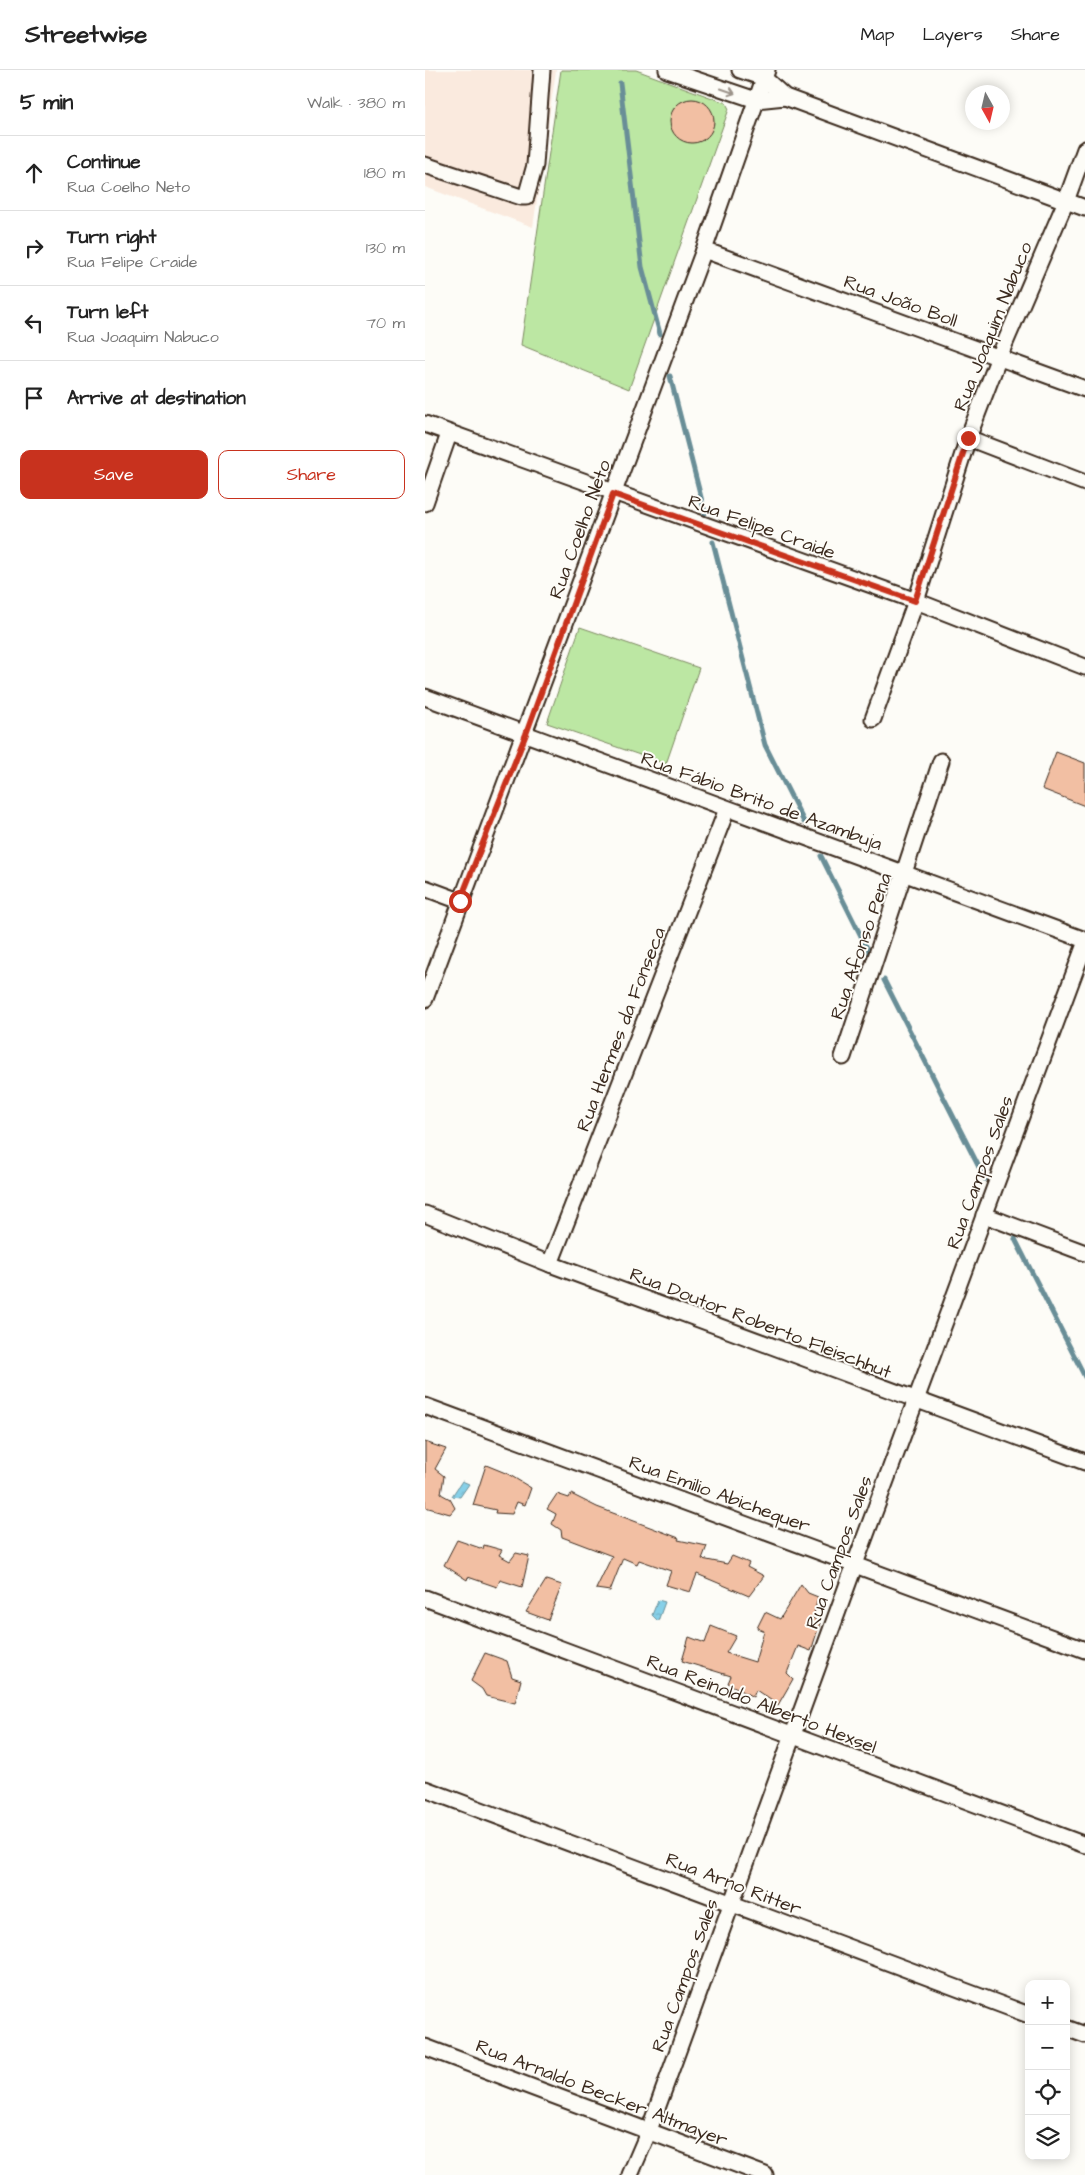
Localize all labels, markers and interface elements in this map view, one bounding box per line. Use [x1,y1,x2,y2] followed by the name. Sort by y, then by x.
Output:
[25,18,147,52] text: Streetwise
[860,22,894,47] text: Map
[922,22,983,47] text: Layers
[1011,22,1060,47] text: Share
[965,85,1010,130] north arrow
[720,87,735,96] one-way arrow
[20,88,73,117] text: 5 min
[307,92,405,114] text: Walk · 380 m
[67,149,141,176] text: Continue
[20,159,48,187] icon: ahead
[364,162,405,184] text: 180 m
[67,176,190,198] text: Rua Coelho Neto
[67,224,156,251] text: Turn right
[20,234,48,262] icon: right
[366,237,405,259] text: 130 m
[947,238,1040,415] street label: Rua Joaquim Nabuco
[67,251,197,273] text: Rua Felipe Craide
[840,268,961,335] street label: Rua João Boll
[67,299,148,326] text: Turn left
[20,309,48,337] icon: left
[366,312,405,334] text: 70 m
[67,326,219,348] text: Rua Joaquim Nabuco
[20,384,48,412] icon: arrive
[67,385,246,412] text: Arrive at destination
[957,427,980,450] route end
[20,450,208,499] button: Save
[218,450,405,499] button: Share
[543,456,618,603] street label: Rua Coelho Neto
[684,488,839,567] street label: Rua Felipe Craide
[637,745,886,858] street label: Rua Fábio Brito de Azambuja
[824,869,899,1023] street label: Rua Afonso Pena
[449,890,472,913] route start
[570,923,673,1136] street label: Rua Hermes da Fonseca
[940,1092,1021,1253] street label: Rua Campos Sales
[626,1261,895,1386] street label: Rua Doutor Roberto Fleischhut
[625,1449,814,1540] street label: Rua Emilio Abichequer
[799,1472,880,1633] street label: Rua Campos Sales
[643,1648,880,1761] street label: Rua Reinoldo Alberto Hexsel
[662,1846,806,1923] street label: Rua Arno Ritter
[645,1895,726,2056] street label: Rua Campos Sales
[1025,1980,1070,2160] map controls
[1025,1980,1070,2025] button: +
[1025,2025,1070,2070] button: −
[471,2033,732,2155] street label: Rua Arnaldo Becker Altmayer
[1025,2070,1070,2115] button: locate
[1025,2115,1070,2160] button: layers

